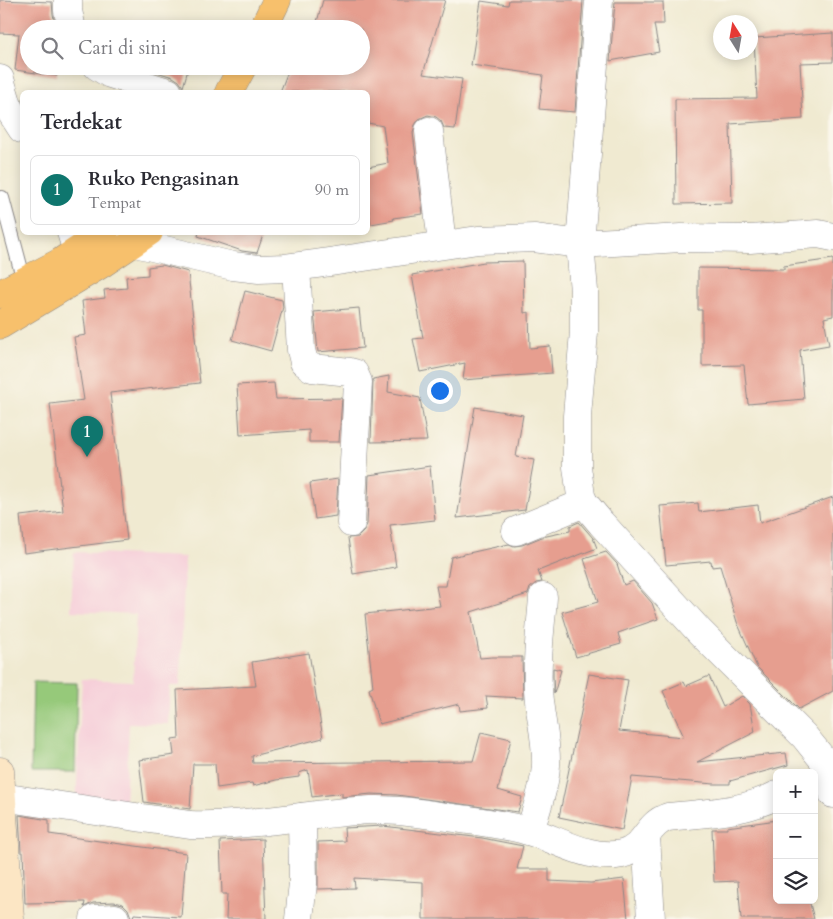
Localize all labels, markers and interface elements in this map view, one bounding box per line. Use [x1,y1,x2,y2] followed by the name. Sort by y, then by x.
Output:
[713,15,758,60] north arrow
[20,20,370,75] search box
[38,34,66,62] icon: search
[78,35,167,61] text: Cari di sini
[40,108,122,137] text: Terdekat
[88,166,239,192] text: Ruko Pengasinan
[53,179,61,201] text: 1
[315,179,349,201] text: 90 m
[88,192,141,214] text: Tempat
[427,378,453,404] your location
[71,416,103,457] pin: 1
[773,769,818,904] map controls
[773,769,818,814] button: +
[773,814,818,859] button: −
[773,859,818,904] button: layers

